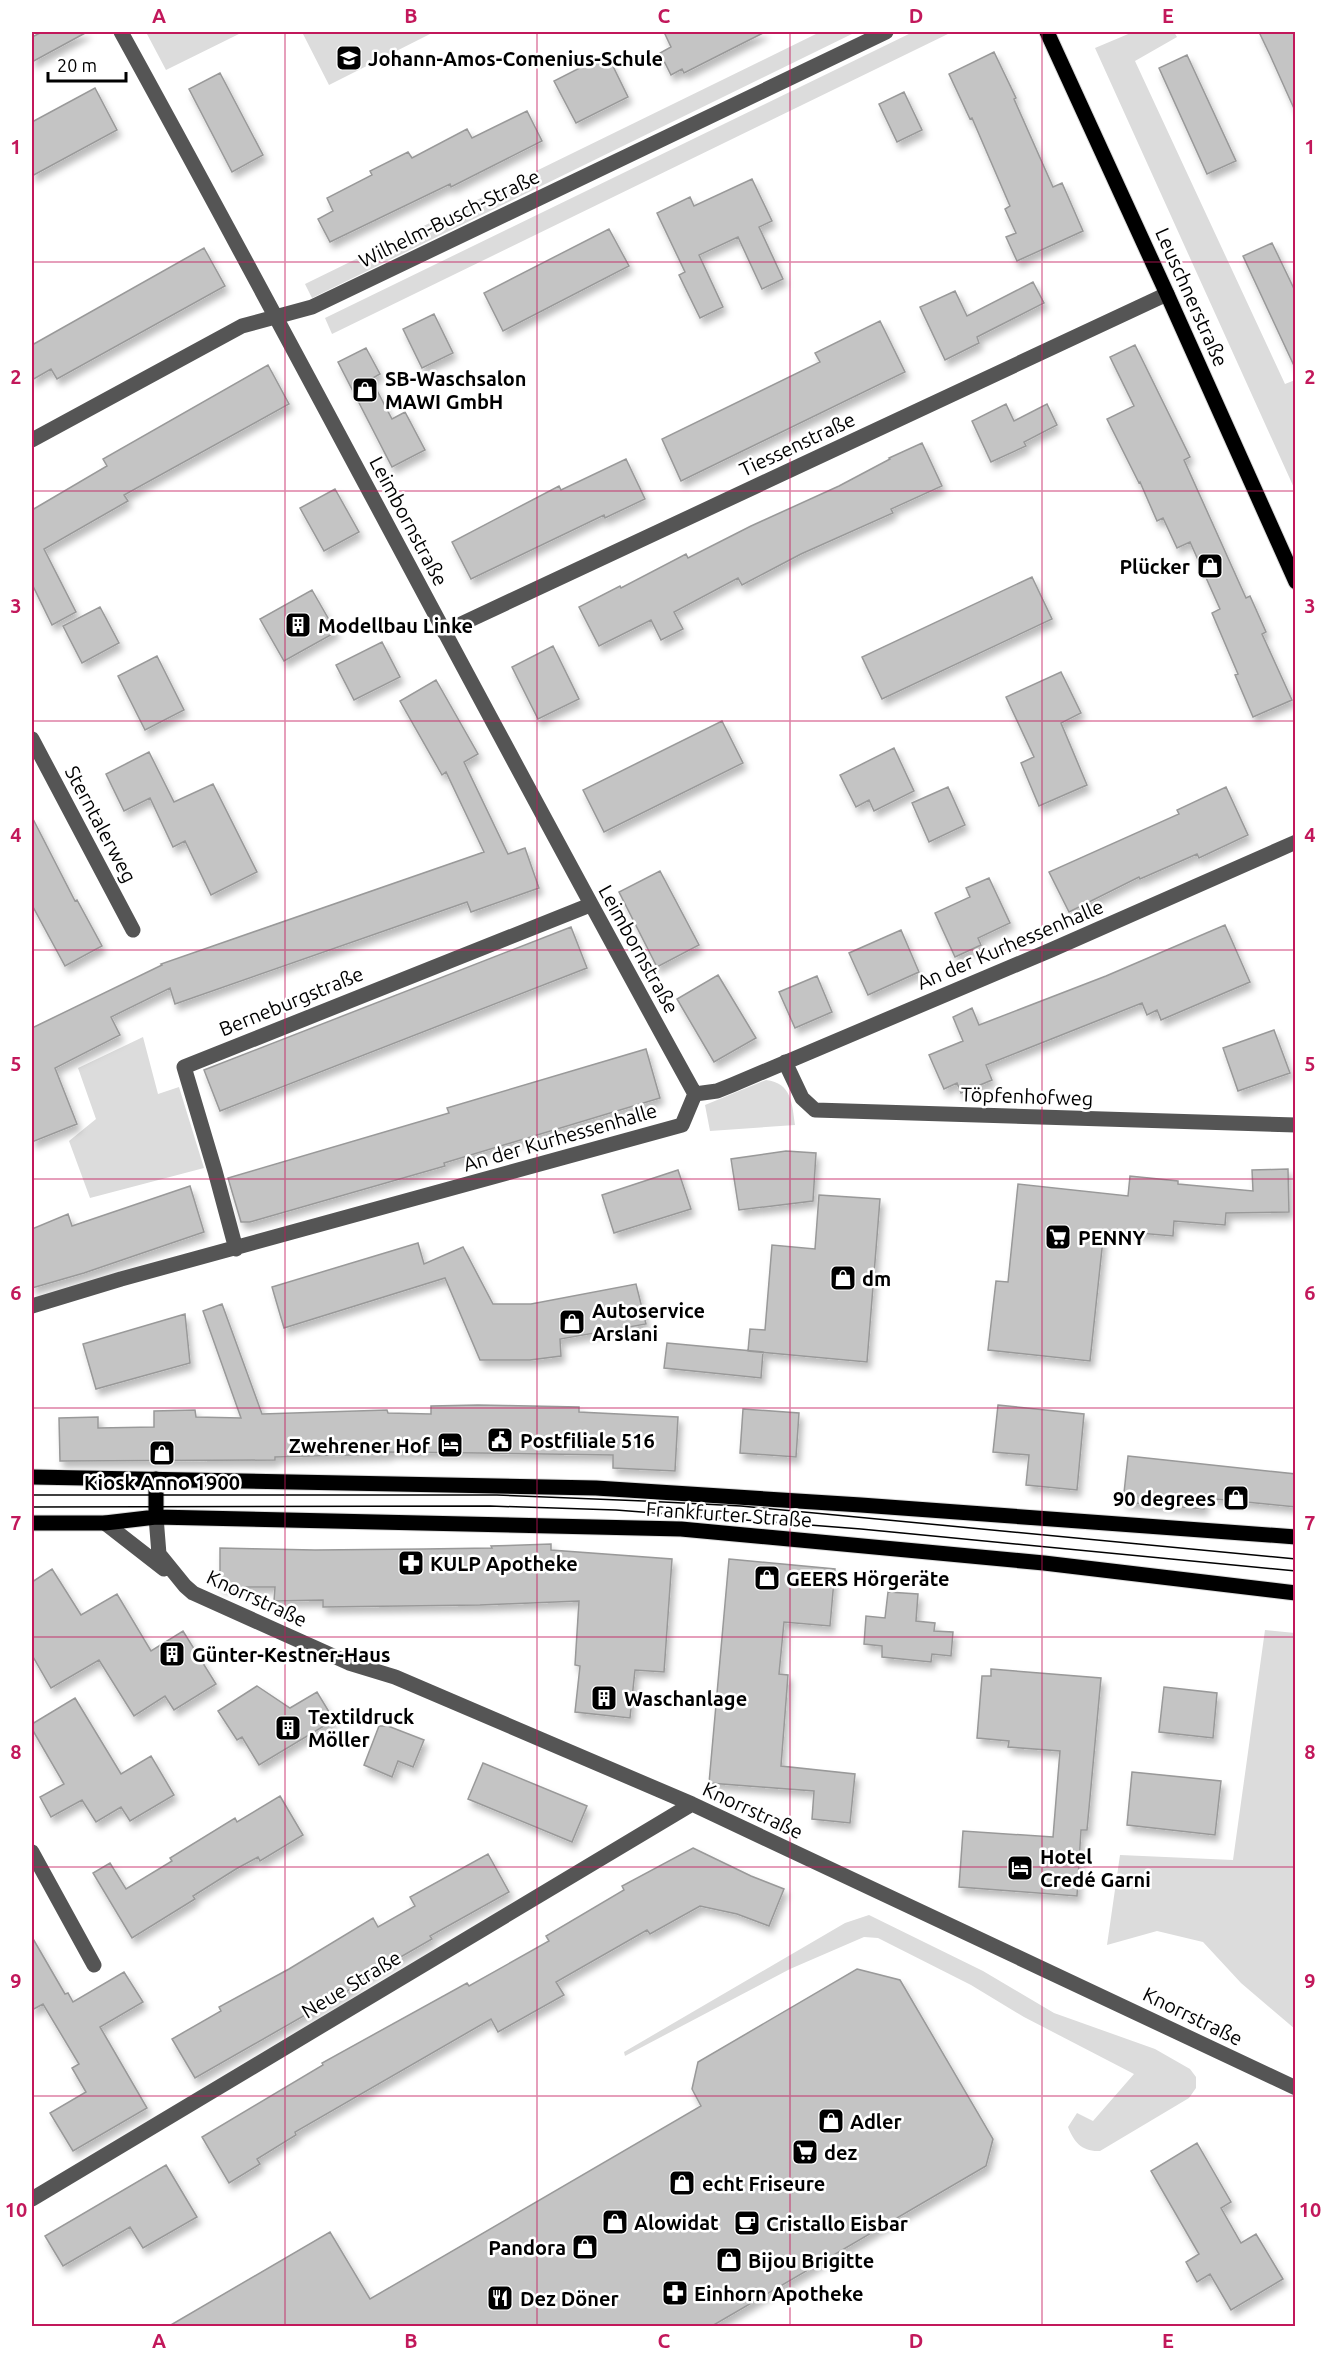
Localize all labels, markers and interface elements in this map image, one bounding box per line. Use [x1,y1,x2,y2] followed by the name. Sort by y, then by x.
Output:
[152,4,166,27] text: A
[404,4,418,27] text: B
[658,4,671,27] text: C
[909,4,923,27] text: D
[1162,4,1174,27] text: E
[334,43,364,73] school or university icon: Johann-Amos-Comenius-Schule
[48,45,126,83] scale bar
[368,47,663,70] place label: Johann-Amos-Comenius-Schule
[57,55,97,75] text: 20 m
[10,135,22,158] text: 1
[1304,135,1316,158] text: 1
[355,164,543,272] street label: Wilhelm-Busch-Straße
[1151,224,1233,370] street label: Leuschnerstraße
[10,365,22,388] text: 2
[1304,365,1316,388] text: 2
[385,367,527,413] place label: SB-Waschsalon MAWI GmbH
[350,375,380,405] shop icon: SB-Waschsalon MAWI GmbH
[736,407,858,481] street label: Tiessenstraße
[365,452,453,590] street label: Leimbornstraße
[1195,551,1225,581] shop icon: Plücker
[1119,555,1191,578] place label: Plücker
[10,594,22,617] text: 3
[1304,594,1316,617] text: 3
[283,610,313,640] building icon: Modellbau Linke
[318,614,473,637] place label: Modellbau Linke
[61,762,141,886] street label: Sterntalerweg
[10,823,22,846] text: 4
[1304,823,1316,846] text: 4
[594,881,684,1017] street label: Leimbornstraße
[913,894,1107,994] street label: An der Kurhessenhalle
[216,962,366,1040] street label: Berneburgstraße
[10,1052,22,1075] text: 5
[1304,1052,1316,1075] text: 5
[960,1082,1094,1110] street label: Töpfenhofweg
[460,1098,660,1176] street label: An der Kurhessenhalle
[1043,1222,1073,1252] supermarket icon: PENNY
[1078,1226,1145,1249] place label: PENNY
[828,1263,858,1293] shop icon: dm
[862,1267,891,1290] place label: dm
[10,1281,22,1304] text: 6
[1304,1281,1316,1304] text: 6
[592,1299,705,1345] place label: Autoservice Arslani
[557,1307,587,1337] shop icon: Autoservice Arslani
[485,1425,515,1455] public building icon: Postfiliale 516
[520,1429,655,1452] place label: Postfiliale 516
[435,1430,465,1460] hotel icon: Zwehrener Hof
[289,1434,431,1457] place label: Zwehrener Hof
[147,1438,177,1468] shop icon: Kiosk Anno 1900
[84,1471,240,1494] place label: Kiosk Anno 1900
[1221,1483,1251,1513] shop icon: 90 degrees
[1113,1487,1216,1510] place label: 90 degrees
[645,1497,813,1531] street label: Frankfurter Straße
[10,1511,22,1534] text: 7
[1304,1511,1316,1534] text: 7
[396,1548,426,1578] pharmacy icon: KULP Apotheke
[430,1552,578,1575] place label: KULP Apotheke
[752,1563,782,1593] shop icon: GEERS Hörgeräte
[203,1565,311,1631] street label: Knorrstraße
[786,1567,950,1590] place label: GEERS Hörgeräte
[157,1639,187,1669] building icon: Günter-Kestner-Haus
[192,1643,390,1666] place label: Günter-Kestner-Haus
[589,1683,619,1713] building icon: Waschanlage
[624,1687,747,1710] place label: Waschanlage
[308,1705,414,1751] place label: Textildruck Möller
[273,1713,303,1743] building icon: Textildruck Möller
[10,1740,22,1763] text: 8
[1304,1740,1316,1763] text: 8
[699,1777,807,1843] street label: Knorrstraße
[1040,1845,1151,1891] place label: Hotel Credé Garni
[1005,1853,1035,1883] hotel icon: Hotel Credé Garni
[297,1945,405,2023] street label: Neue Straße
[10,1969,22,1992] text: 9
[1304,1969,1316,1992] text: 9
[1139,1982,1247,2050] street label: Knorrstraße
[816,2106,846,2136] shop icon: Adler
[850,2110,902,2133] place label: Adler
[790,2137,820,2167] supermarket icon: dez
[824,2141,858,2164] place label: dez
[667,2168,697,2198] shop icon: echt Friseure
[702,2172,825,2195] place label: echt Friseure
[5,2198,27,2221] text: 10
[1299,2198,1321,2221] text: 10
[600,2207,630,2237] shop icon: Alowidat
[732,2208,762,2238] cafe icon: Cristallo Eisbar
[634,2211,719,2234] place label: Alowidat
[766,2212,909,2235] place label: Cristallo Eisbar
[570,2232,600,2262] shop icon: Pandora
[488,2236,566,2259] place label: Pandora
[714,2245,744,2275] shop icon: Bijou Brigitte
[748,2249,874,2272] place label: Bijou Brigitte
[660,2278,690,2308] pharmacy icon: Einhorn Apotheke
[694,2282,864,2305] place label: Einhorn Apotheke
[485,2283,515,2313] restaurant icon: Dez Döner
[520,2287,619,2310] place label: Dez Döner
[152,2329,166,2352] text: A
[404,2329,418,2352] text: B
[658,2329,671,2352] text: C
[909,2329,923,2352] text: D
[1162,2329,1174,2352] text: E

